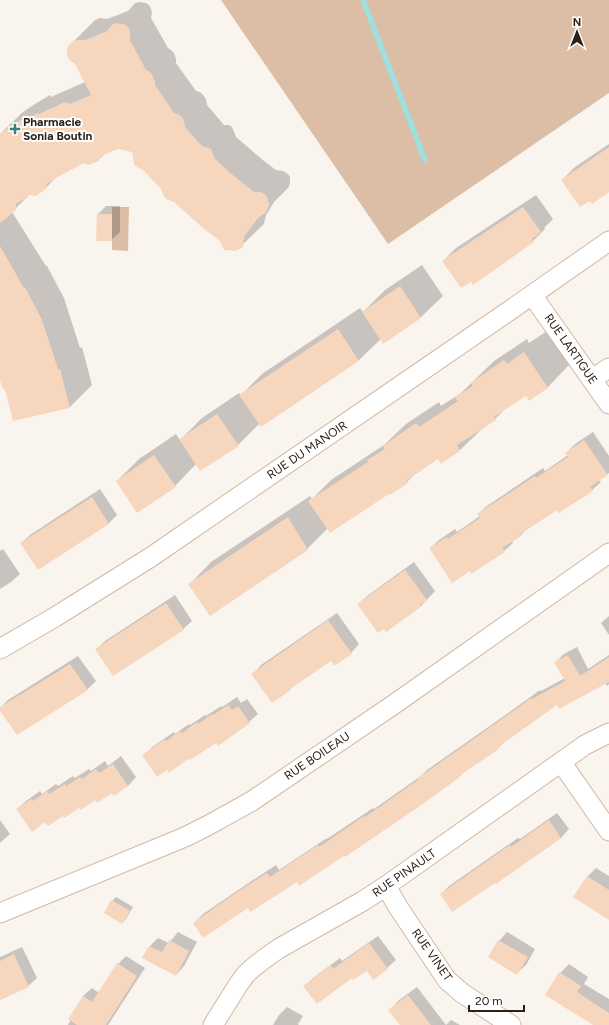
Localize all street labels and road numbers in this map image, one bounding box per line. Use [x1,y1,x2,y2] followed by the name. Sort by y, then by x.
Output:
[542,311,600,387] street label: RUE LARTIGUE
[264,418,350,482] street label: RUE DU MANOIR
[282,729,352,783] street label: RUE BOILEAU
[370,846,439,900] street label: RUE PINAULT
[409,926,455,984] street label: RUE VINET

